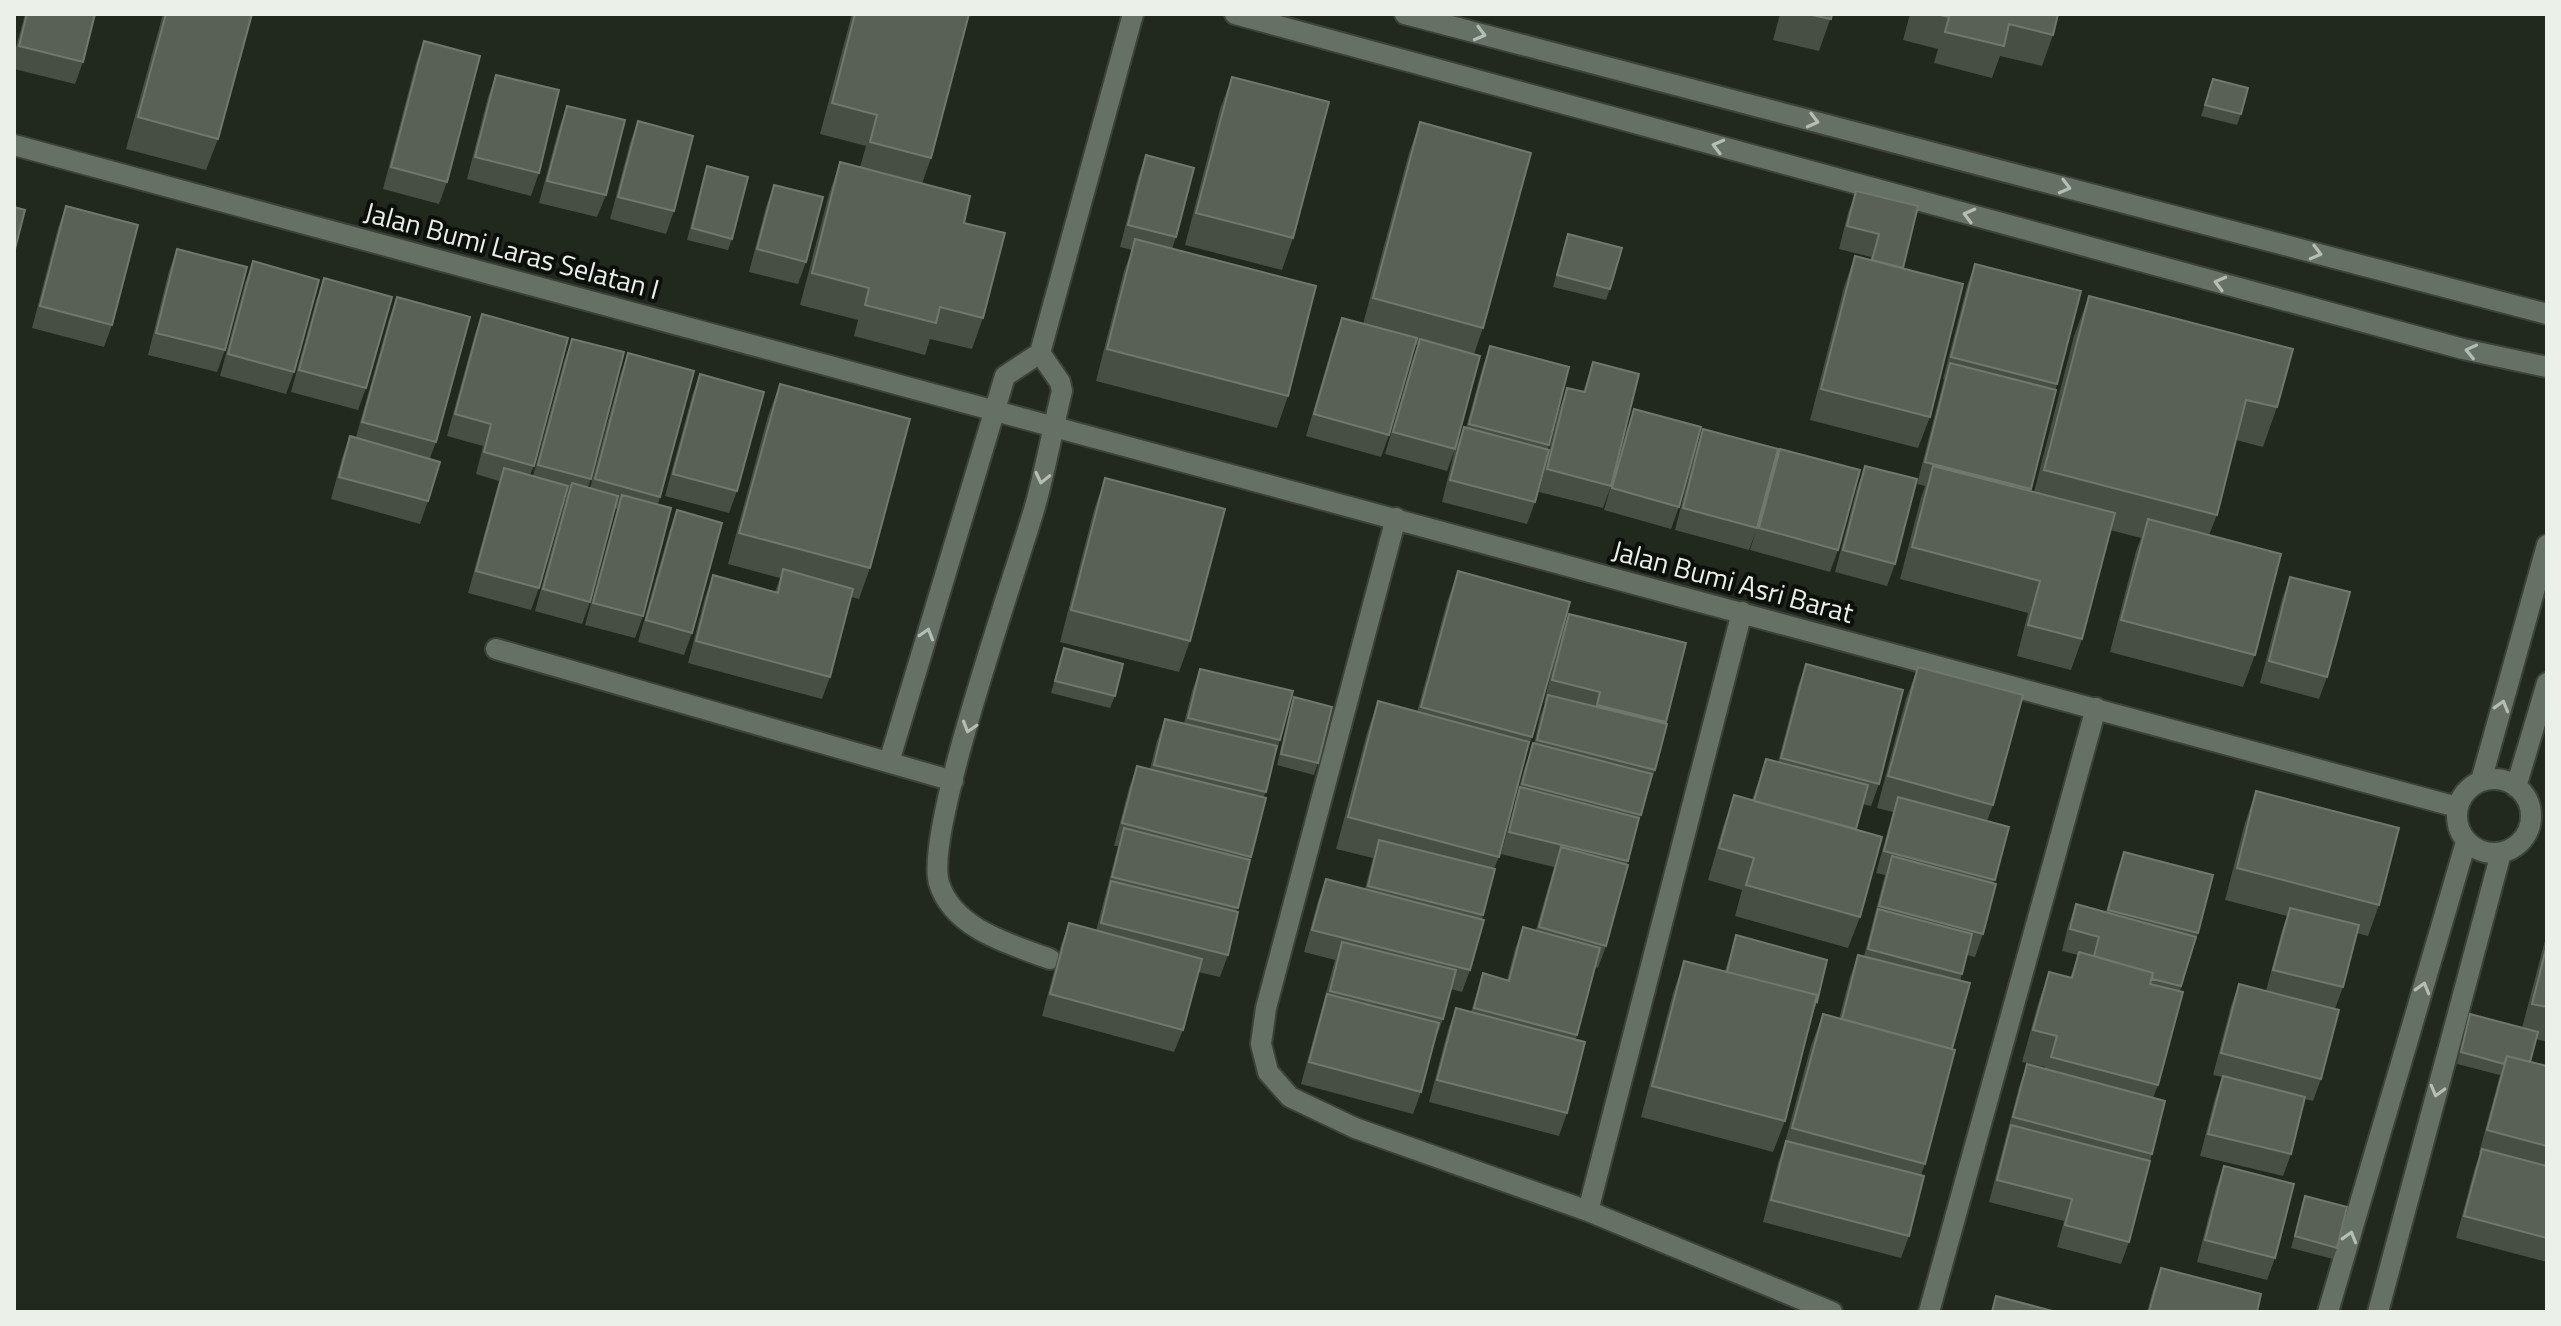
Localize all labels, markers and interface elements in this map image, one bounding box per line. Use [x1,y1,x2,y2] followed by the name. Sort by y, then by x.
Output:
[1473,24,1487,41] one-way arrow
[1806,112,1820,129] one-way arrow
[1712,139,1726,155] one-way arrow
[2057,178,2071,195] one-way arrow
[360,190,664,310] street label: Jalan Bumi Laras Selatan I
[1962,207,1976,224] one-way arrow
[2309,244,2323,261] one-way arrow
[2213,276,2227,292] one-way arrow
[2464,343,2478,360] one-way arrow
[1034,470,1051,484] one-way arrow
[1608,528,1859,634] street label: Jalan Bumi Asri Barat
[918,627,934,641] one-way arrow
[2493,700,2509,714] one-way arrow
[962,720,978,734] one-way arrow
[2414,981,2430,995] one-way arrow
[2430,1083,2446,1097] one-way arrow
[2341,1231,2357,1245] one-way arrow

